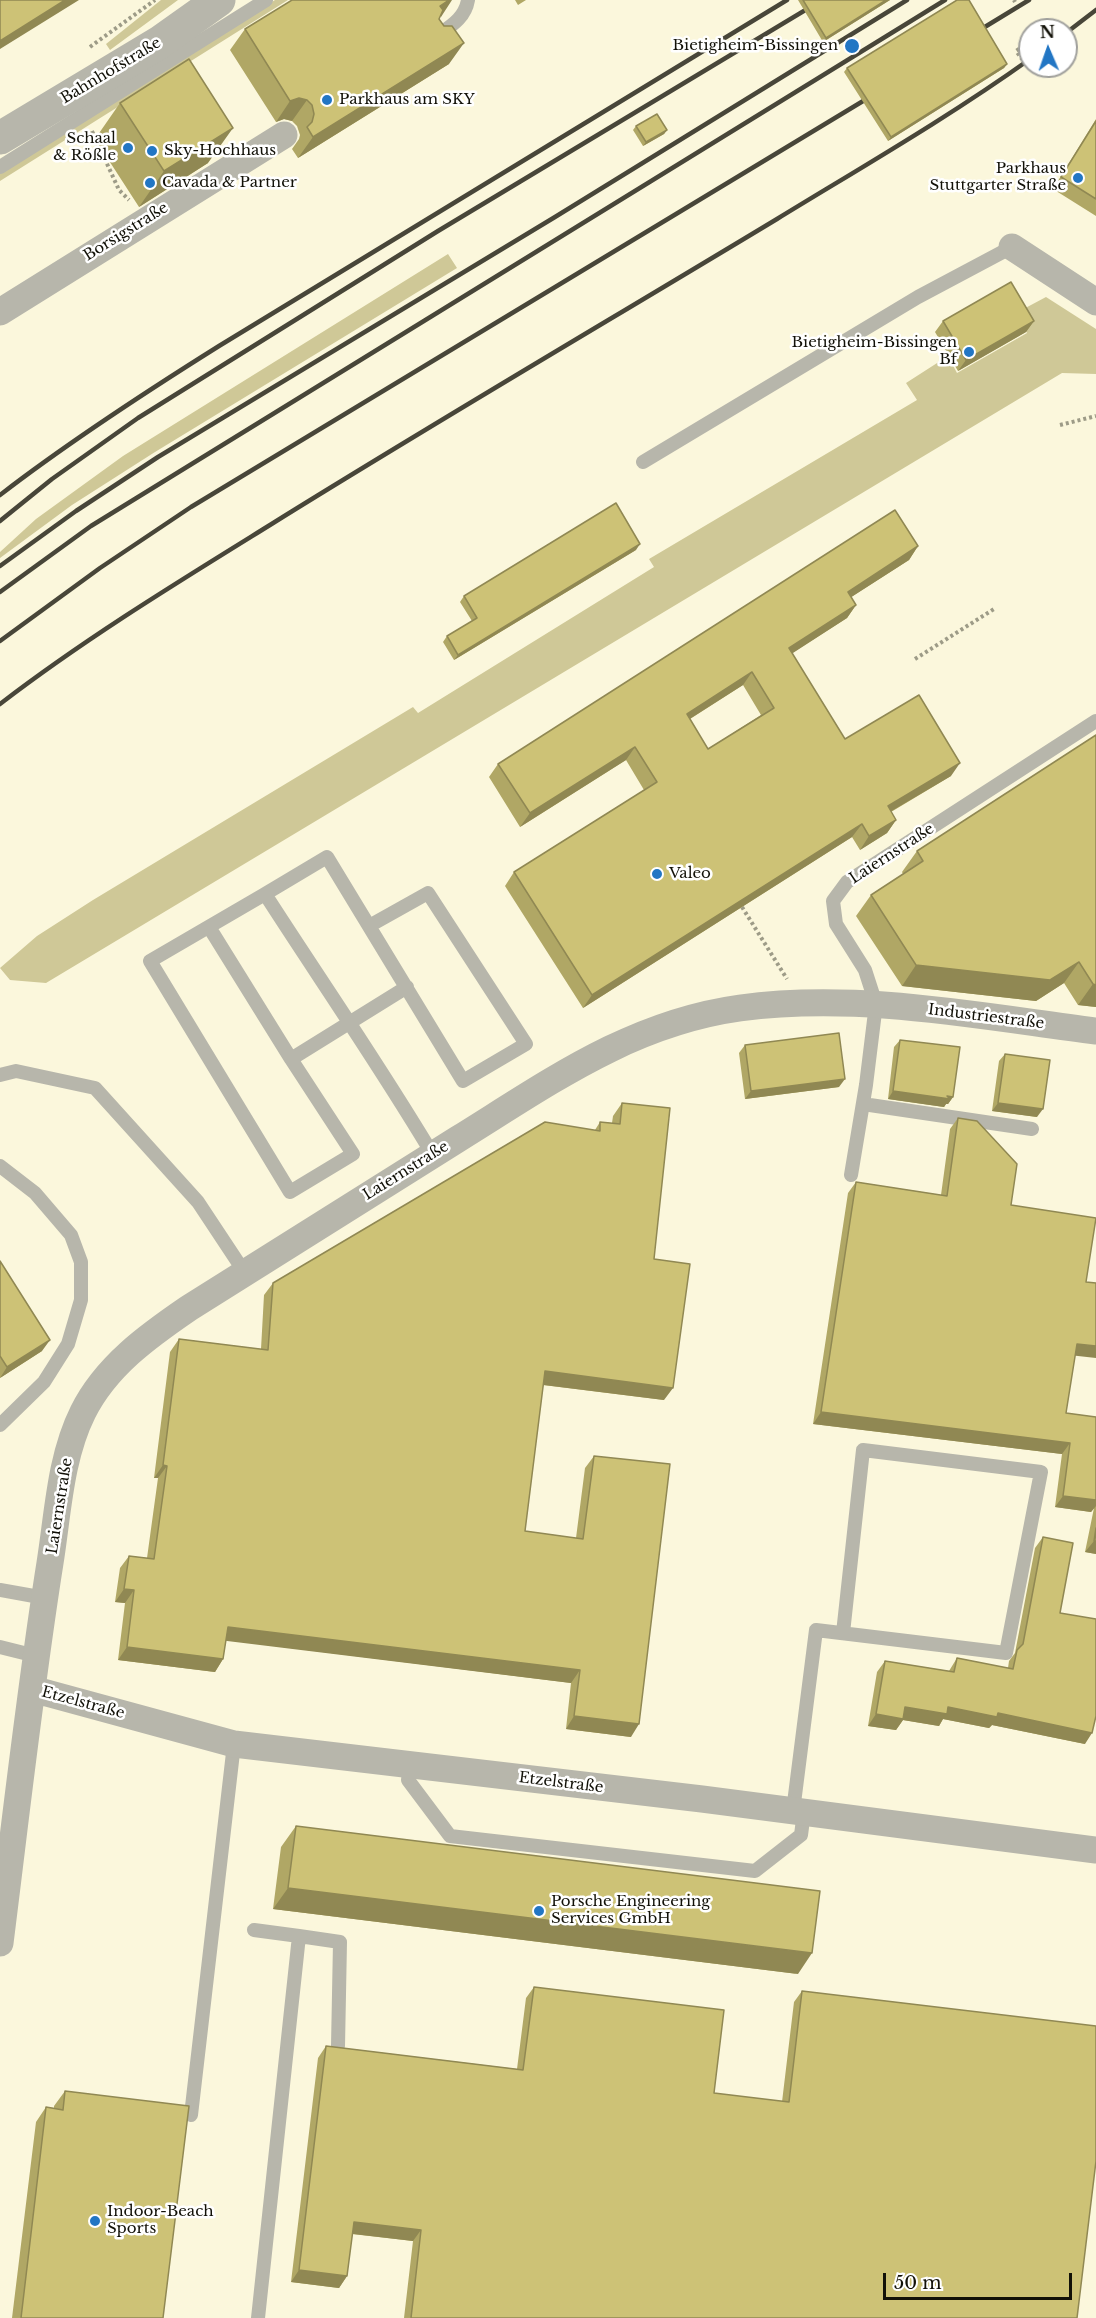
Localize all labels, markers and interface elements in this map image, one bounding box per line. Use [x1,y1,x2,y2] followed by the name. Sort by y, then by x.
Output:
[1018,18,1078,78] north arrow
[1040,22,1055,42] text: N
[58,34,164,108] street label: Bahnhofstraße
[673,37,838,55] place label: Bietigheim-Bissingen
[843,37,861,55] marker: Bietigheim-Bissingen
[339,91,475,109] place label: Parkhaus am SKY
[320,93,334,107] marker: Parkhaus am SKY
[53,130,116,165] place label: Schaal & Rößle
[121,141,135,155] marker: Schaal & Rößle
[164,142,276,160] place label: Sky-Hochhaus
[145,144,159,158] marker: Sky-Hochhaus
[930,160,1066,195] place label: Parkhaus Stuttgarter Straße
[1071,171,1085,185] marker: Parkhaus Stuttgarter Straße
[162,174,297,192] place label: Cavada & Partner
[143,176,157,190] marker: Cavada & Partner
[80,199,172,265] street label: Borsigstraße
[792,334,957,369] place label: Bietigheim-Bissingen Bf
[962,345,976,359] marker: Bietigheim-Bissingen Bf
[846,820,938,888] street label: Laiernstraße
[669,865,711,883] place label: Valeo
[650,867,664,881] marker: Valeo
[927,1001,1045,1033] street label: Industriestraße
[360,1138,452,1204] street label: Laiernstraße
[44,1457,76,1555] street label: Laiernstraße
[40,1683,126,1723] street label: Etzelstraße
[518,1769,604,1797] street label: Etzelstraße
[551,1893,710,1928] place label: Porsche Engineering Services GmbH
[532,1904,546,1918] marker: Porsche Engineering Services GmbH
[107,2203,213,2238] place label: Indoor-Beach Sports
[88,2214,102,2228] marker: Indoor-Beach Sports
[886,2261,1075,2299] scale bar
[894,2272,942,2294] text: 50 m

